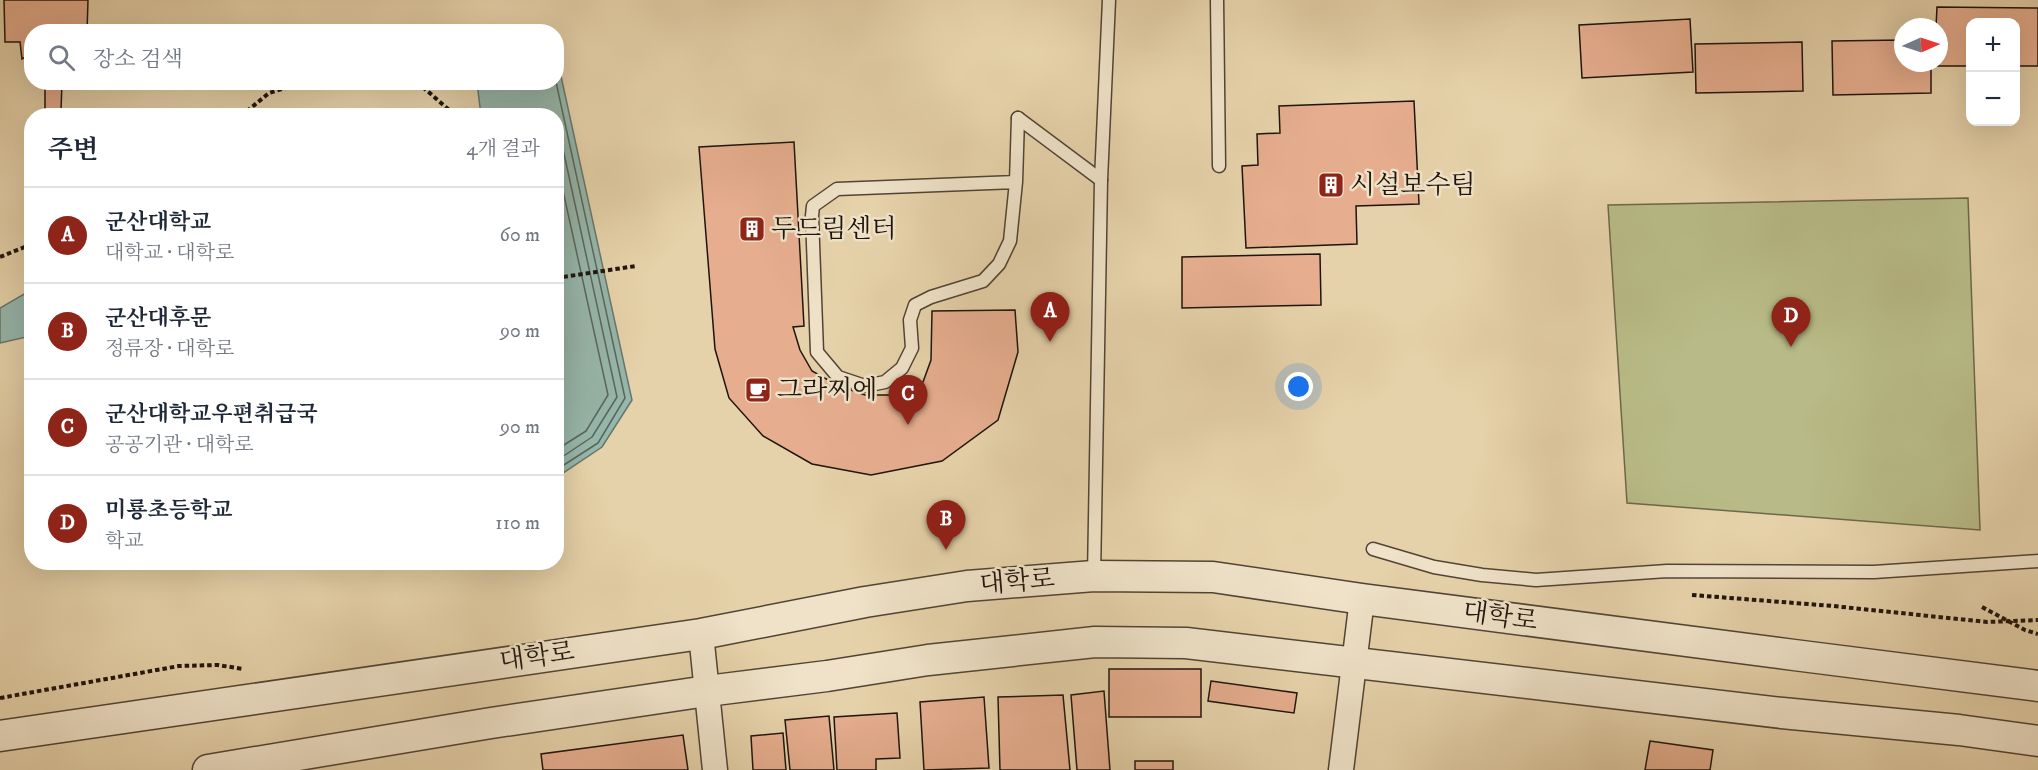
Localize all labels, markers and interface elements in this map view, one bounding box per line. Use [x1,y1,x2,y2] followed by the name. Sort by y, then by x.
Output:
[1894,18,1948,72] north arrow
[1966,18,2020,126] map controls
[1966,18,2020,72] button: +
[24,24,564,90] search box
[45,41,78,74] icon: search
[93,46,183,73] text: 장소 검색
[1966,72,2020,126] button: −
[48,134,98,167] text: 주변
[466,137,540,162] text: 4개 결과
[1350,169,1476,202] place label: 시설보수팀
[1316,170,1346,200] building icon: 시설보수팀
[105,209,211,236] text: 군산대학교
[771,213,897,246] place label: 두드림센터
[737,214,767,244] building icon: 두드림센터
[61,223,74,248] text: A
[500,223,540,248] text: 60 m
[105,241,234,266] text: 대학교 · 대학로
[1030,292,1070,342] pin: A
[1772,298,1810,347] pin: D
[105,305,211,332] text: 군산대후문
[61,319,74,344] text: B
[500,319,540,344] text: 90 m
[105,337,234,362] text: 정류장 · 대학로
[1284,372,1313,401] your location
[777,374,877,407] place label: 그라찌에
[743,375,773,405] cafe icon: 그라찌에
[888,376,928,425] pin: C
[105,401,318,428] text: 군산대학교우편취급국
[61,415,74,440] text: C
[500,415,540,440] text: 90 m
[105,433,254,458] text: 공공기관 · 대학로
[105,497,233,524] text: 미룡초등학교
[926,500,966,550] pin: B
[60,511,75,536] text: D
[495,511,540,536] text: 110 m
[105,529,144,554] text: 학교
[978,562,1056,602] street label: 대학로
[1460,595,1540,639] street label: 대학로
[497,635,577,679] street label: 대학로

